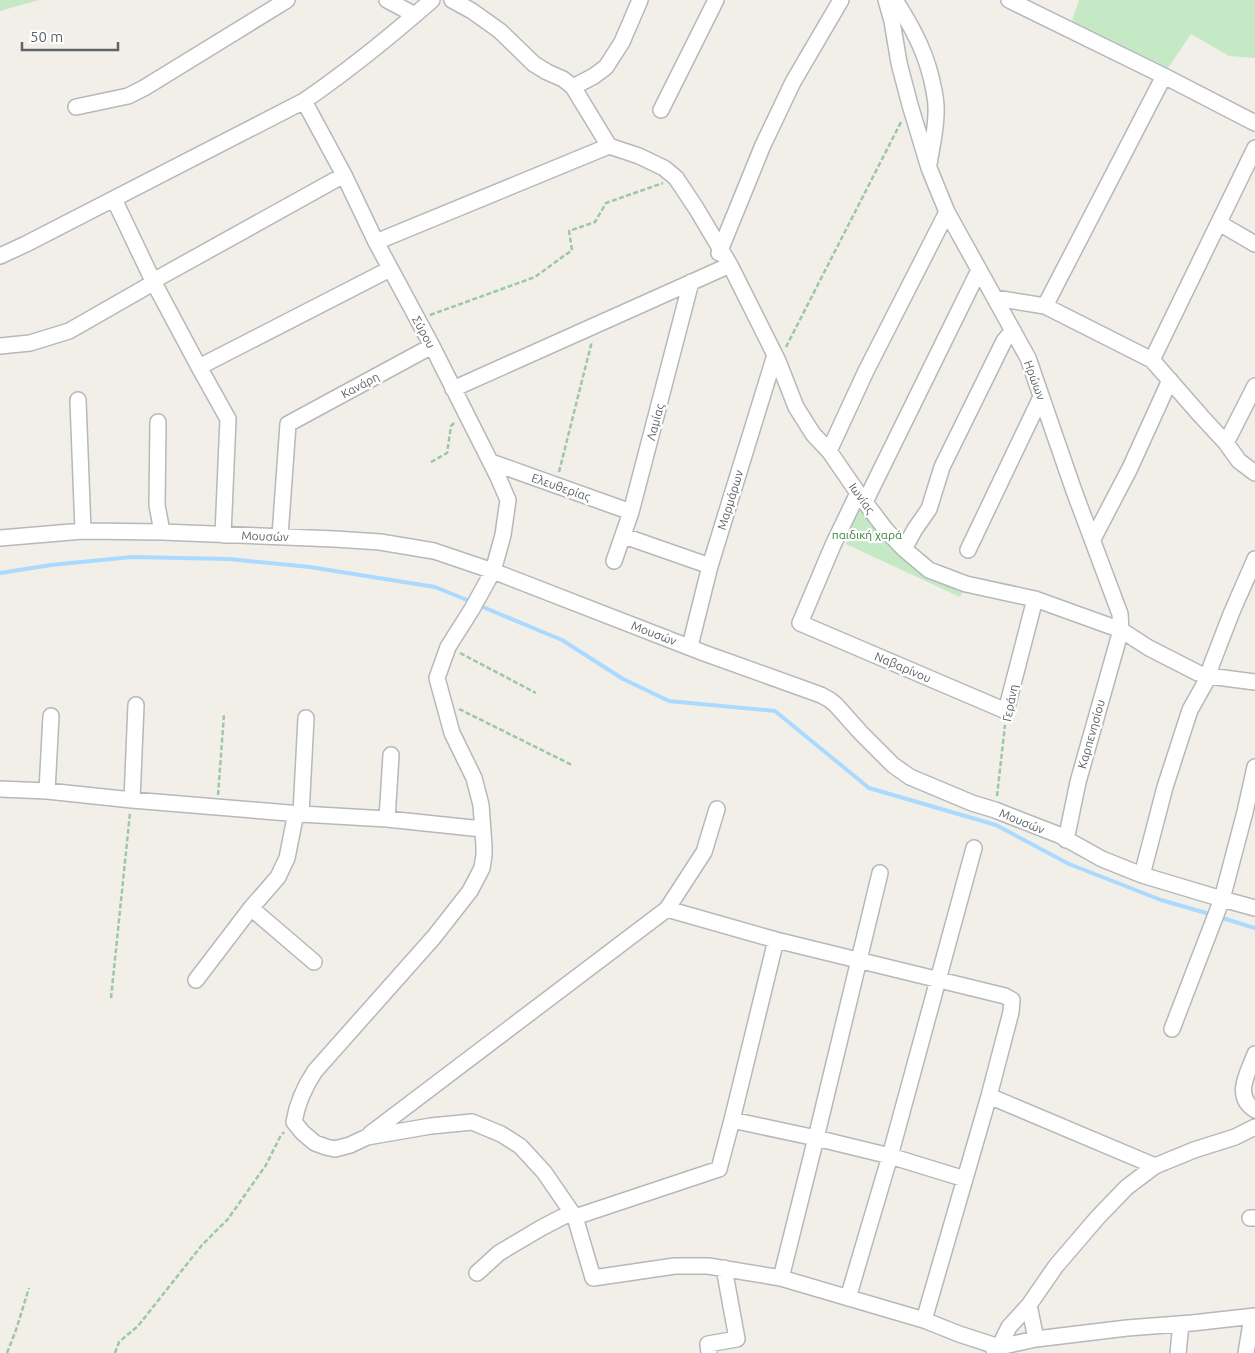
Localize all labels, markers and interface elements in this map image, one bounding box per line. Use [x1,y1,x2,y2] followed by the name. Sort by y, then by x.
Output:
[22,20,119,52] scale bar
[30,28,63,45] text: 50 m
[410,314,438,350] street label: Σύρου
[1022,358,1048,402] street label: Ηρώων
[339,370,381,400] street label: Κανάρη
[644,402,667,442] street label: Λαμίας
[715,468,745,531] street label: Μαρμάρων
[529,471,593,504] street label: Ελευθερίας
[846,480,878,517] street label: Ιωνίας
[832,528,902,541] park label: παιδική χαρά
[241,529,289,543] street label: Μουσών
[630,618,679,648] street label: Μουσών
[873,649,933,685] street label: Ναβαρίνου
[1000,683,1020,723] street label: Γεράνη
[1075,698,1107,770] street label: Καρπενησίου
[998,806,1047,836] street label: Μουσών

